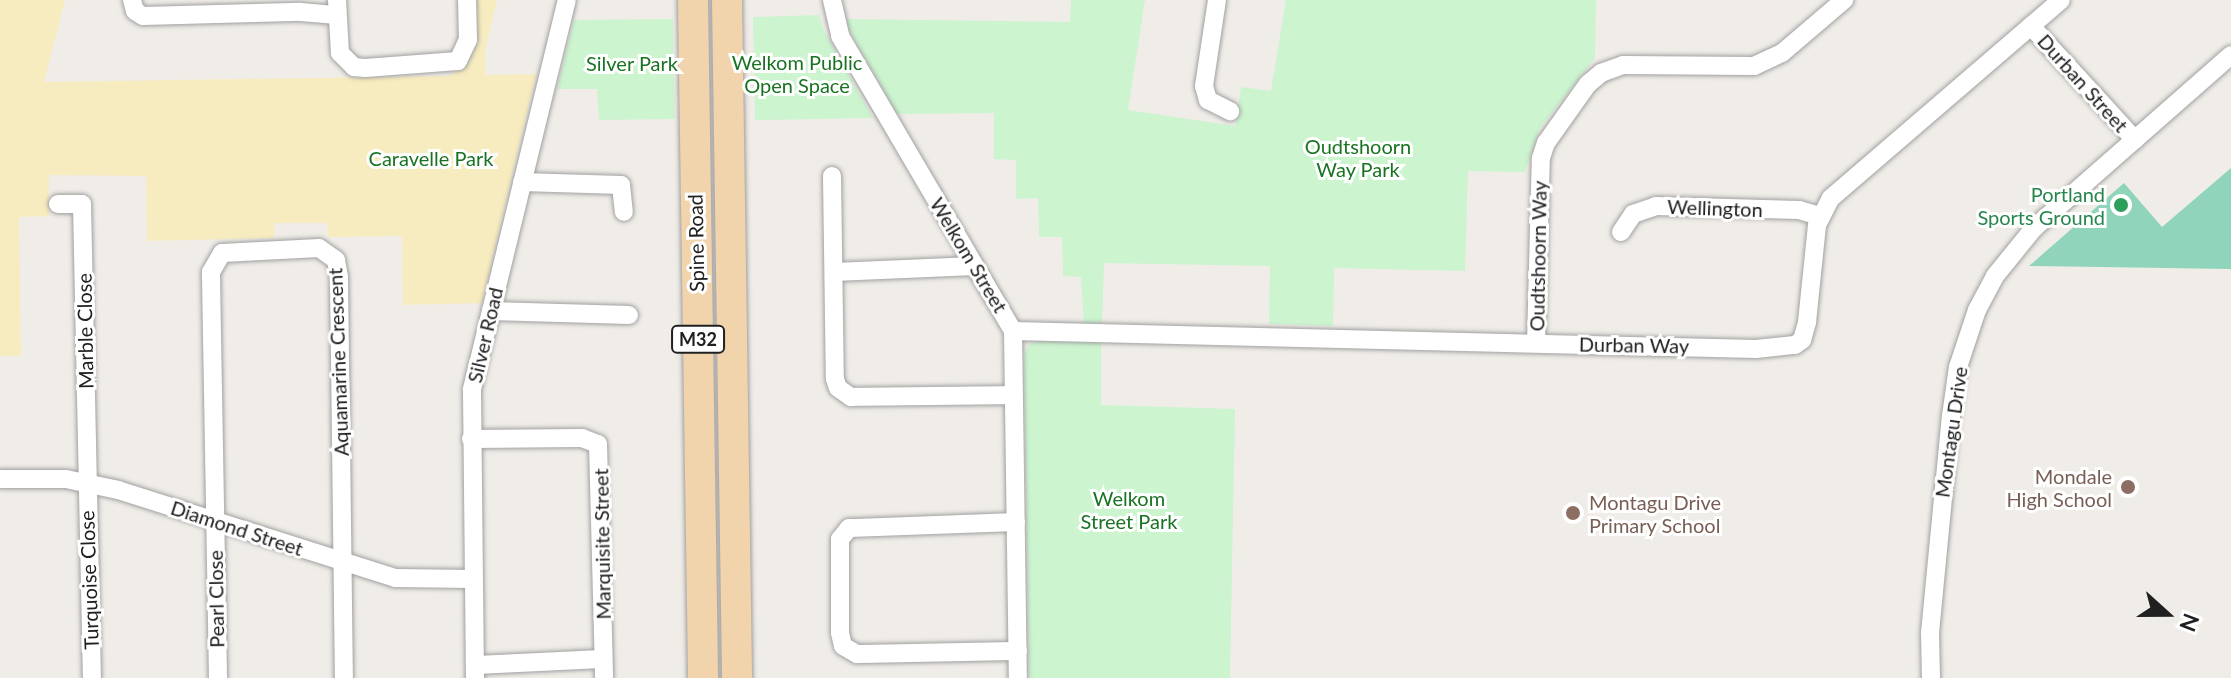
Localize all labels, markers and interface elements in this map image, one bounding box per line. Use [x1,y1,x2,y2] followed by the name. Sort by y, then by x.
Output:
[2033,29,2133,137] street label: Durban Street
[732,50,862,97] park label: Welkom Public Open Space
[586,51,678,75] park label: Silver Park
[1305,134,1411,181] park label: Oudtshoorn Way Park
[369,146,493,170] park label: Caravelle Park
[1525,180,1551,332] street label: Oudtshoorn Way
[1977,182,2105,229] place label: Portland Sports Ground
[925,193,1013,317] street label: Welkom Street
[683,194,709,292] street label: Spine Road
[1667,194,1763,222] street label: Wellington
[2112,196,2130,214] marker: Portland Sports Ground
[323,267,353,457] street label: Aquamarine Crescent
[72,273,98,389] street label: Marble Close
[462,285,508,385] street label: Silver Road
[670,325,726,353] road number: M32
[1579,332,1689,358] street label: Durban Way
[1930,365,1972,499] street label: Montagu Drive
[2007,464,2112,511] place label: Mondale High School
[589,468,615,620] street label: Marquisite Street
[2119,478,2137,496] marker: Mondale High School
[1081,486,1177,533] park label: Welkom Street Park
[1589,490,1721,537] place label: Montagu Drive Primary School
[168,495,306,561] street label: Diamond Street
[1564,504,1582,522] marker: Montagu Drive Primary School
[75,510,103,650] street label: Turquoise Close
[203,550,229,648] street label: Pearl Close
[2127,574,2207,654] north arrow
[2174,610,2206,636] text: N

